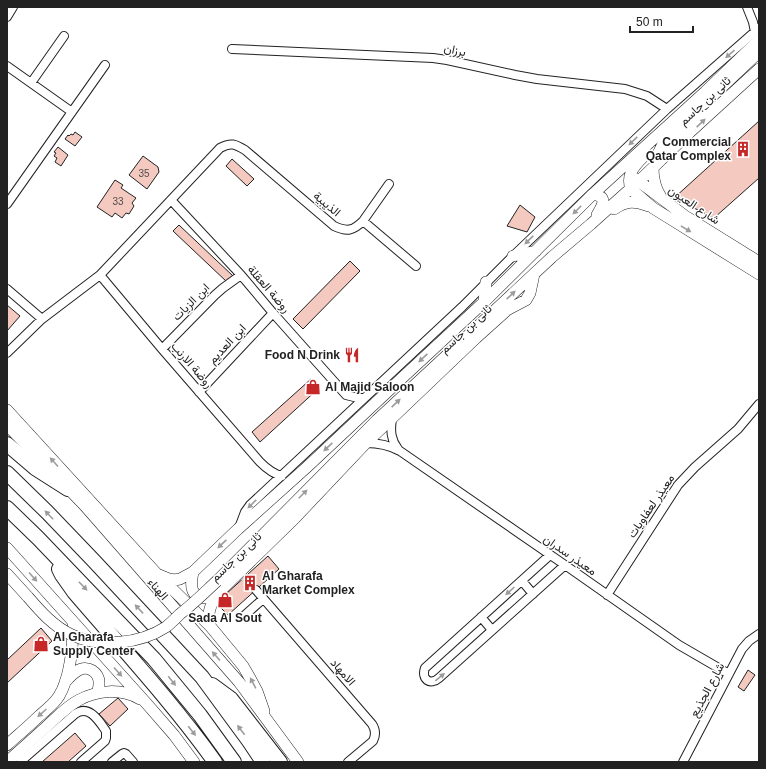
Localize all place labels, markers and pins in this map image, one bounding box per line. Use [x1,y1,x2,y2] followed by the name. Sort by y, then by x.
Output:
[646,135,731,163] place label: Commercial Qatar Complex
[734,140,752,158] building icon: Commercial Qatar Complex
[343,346,361,364] restaurant icon: Food N Drink
[265,348,340,362] place label: Food N Drink
[304,378,322,396] shop icon: Al Majid Saloon
[325,380,414,394] place label: Al Majid Saloon
[262,569,355,597] place label: Al Gharafa Market Complex
[241,574,259,592] building icon: Al Gharafa Market Complex
[216,591,234,609] shop icon: Sada Al Sout
[188,611,262,625] place label: Sada Al Sout
[53,630,135,658] place label: Al Gharafa Supply Center
[32,635,50,653] shop icon: Al Gharafa Supply Center

